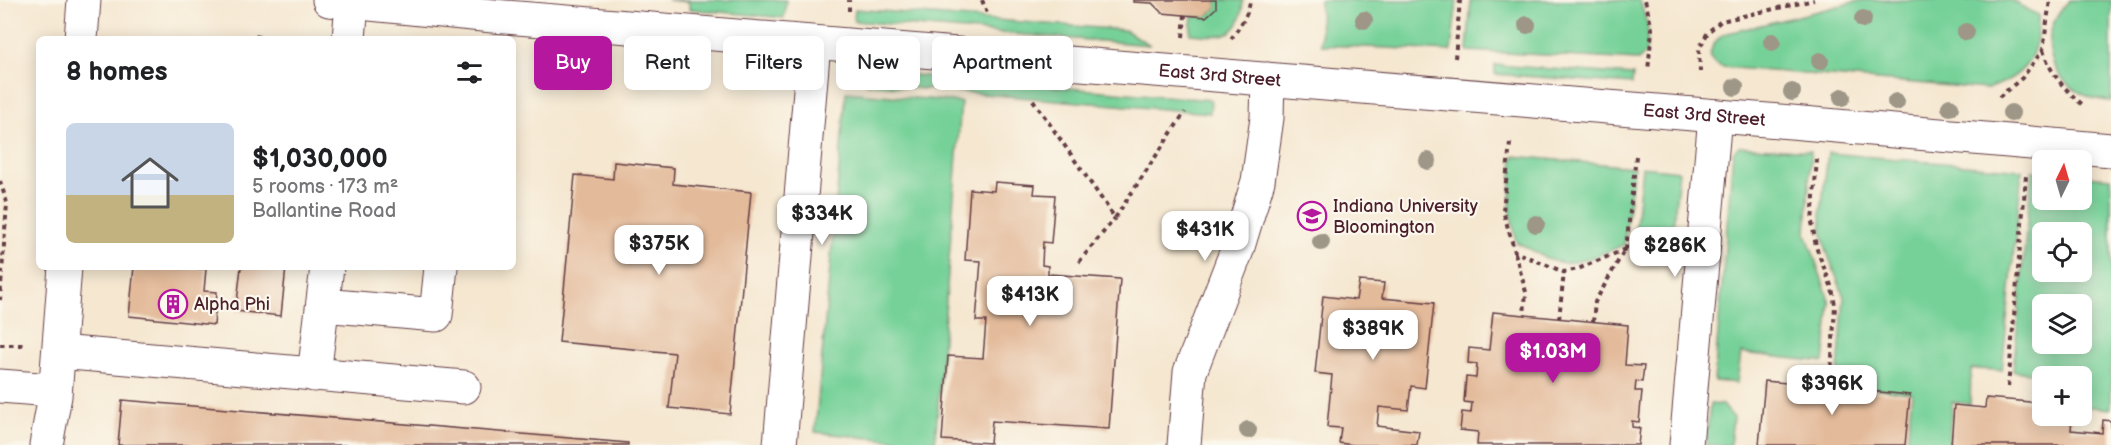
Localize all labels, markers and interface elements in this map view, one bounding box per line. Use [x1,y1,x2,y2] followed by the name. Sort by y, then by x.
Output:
[534,36,612,90] chip: Buy
[624,36,711,90] chip: Rent
[723,36,824,90] chip: Filters
[836,36,920,90] chip: New
[932,36,1073,90] chip: Apartment
[453,56,486,89] icon: filters
[66,57,168,88] text: 8 homes
[1158,60,1282,91] street label: East 3rd Street
[1642,100,1767,131] street label: East 3rd Street
[252,144,388,175] text: $1,030,000
[114,147,186,219] icon: home
[2032,150,2092,210] north arrow
[2032,150,2092,426] map controls
[252,175,398,199] text: 5 rooms · 173 m²
[780,195,864,246] pin: $334K
[1333,196,1479,238] place label: Indiana University Bloomington
[252,199,396,223] text: Ballantine Road
[1296,200,1328,232] school or university icon: Indiana University Bloomington
[791,202,853,226] text: $334K
[1163,211,1247,262] pin: $431K
[1176,218,1234,242] text: $431K
[2032,222,2092,282] button: locate
[617,225,701,276] pin: $375K
[1633,227,1717,278] pin: $286K
[628,232,690,256] text: $375K
[1644,234,1706,258] text: $286K
[988,276,1072,327] pin: $413K
[1001,283,1059,307] text: $413K
[157,288,189,320] building icon: Alpha Phi
[194,294,270,315] place label: Alpha Phi
[2032,294,2092,354] button: layers
[1331,310,1415,361] pin: $389K
[1342,317,1404,341] text: $389K
[1504,333,1602,384] pin: $1.03M
[1519,340,1587,364] text: $1.03M
[1790,365,1874,416] pin: $396K
[2032,366,2092,426] button: +
[1801,372,1863,396] text: $396K

